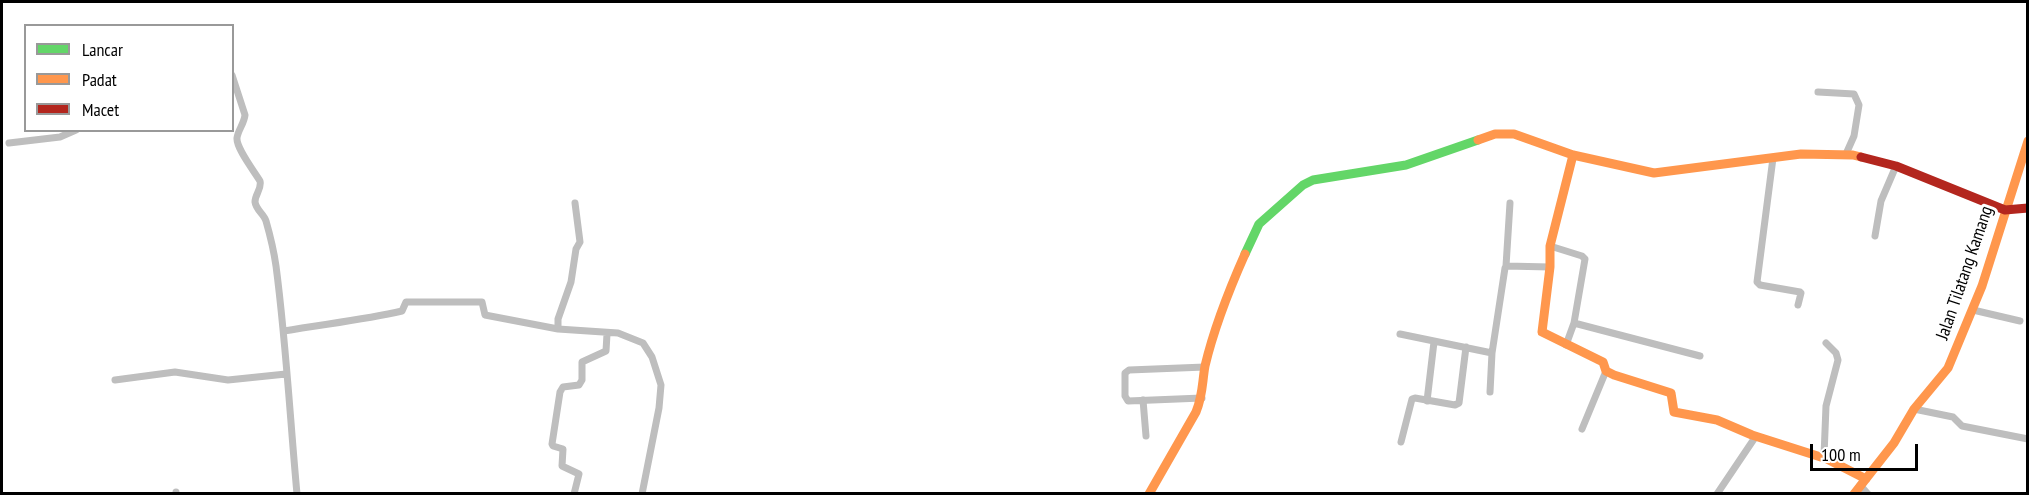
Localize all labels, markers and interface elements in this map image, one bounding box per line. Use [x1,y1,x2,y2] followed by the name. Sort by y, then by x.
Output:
[24,24,234,132] legend
[82,38,123,61] text: Lancar
[82,68,117,91] text: Padat
[82,98,119,121] text: Macet
[1932,203,1998,343] street label: Jalan Tilatang Kamang
[1813,432,1921,470] scale bar
[1821,443,1861,466] text: 100 m

